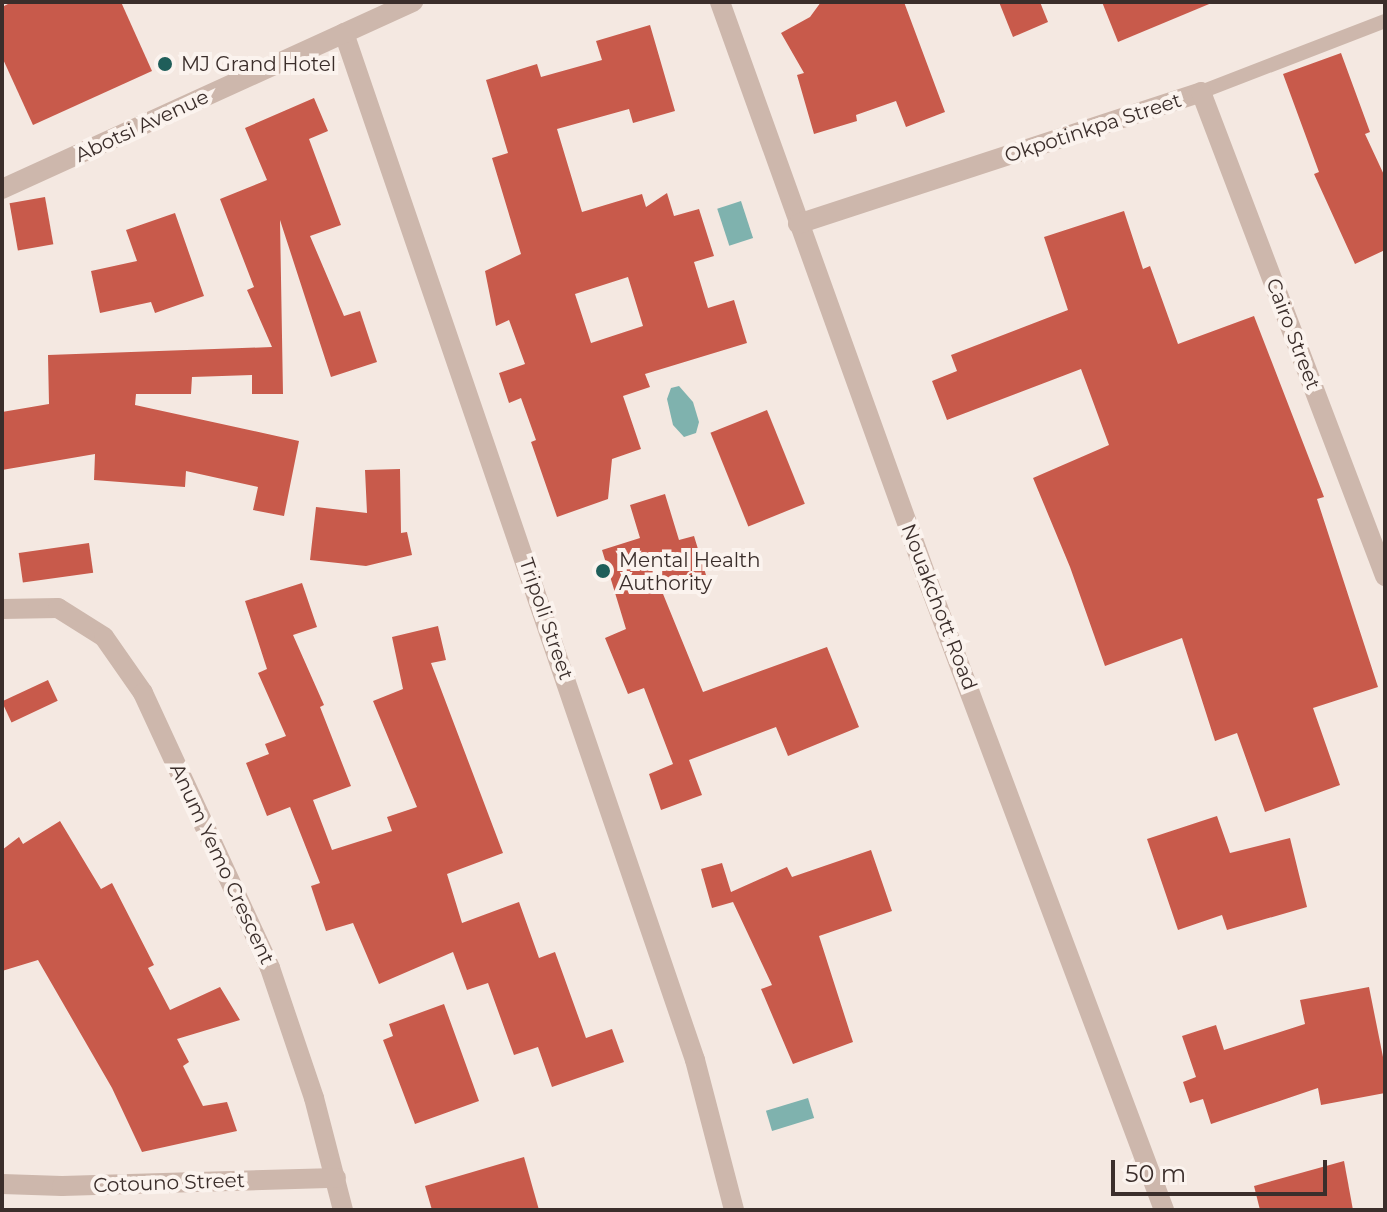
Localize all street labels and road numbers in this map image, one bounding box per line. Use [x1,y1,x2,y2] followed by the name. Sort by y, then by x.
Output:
[71,85,213,167] street label: Abotsi Avenue
[1002,88,1184,168] street label: Okpotinkpa Street
[1261,275,1325,393] street label: Cairo Street
[896,520,982,694] street label: Nouakchott Road
[514,555,578,683] street label: Tripoli Street
[165,760,279,968] street label: Anum Yemo Crescent
[93,1168,245,1198] street label: Cotouno Street

